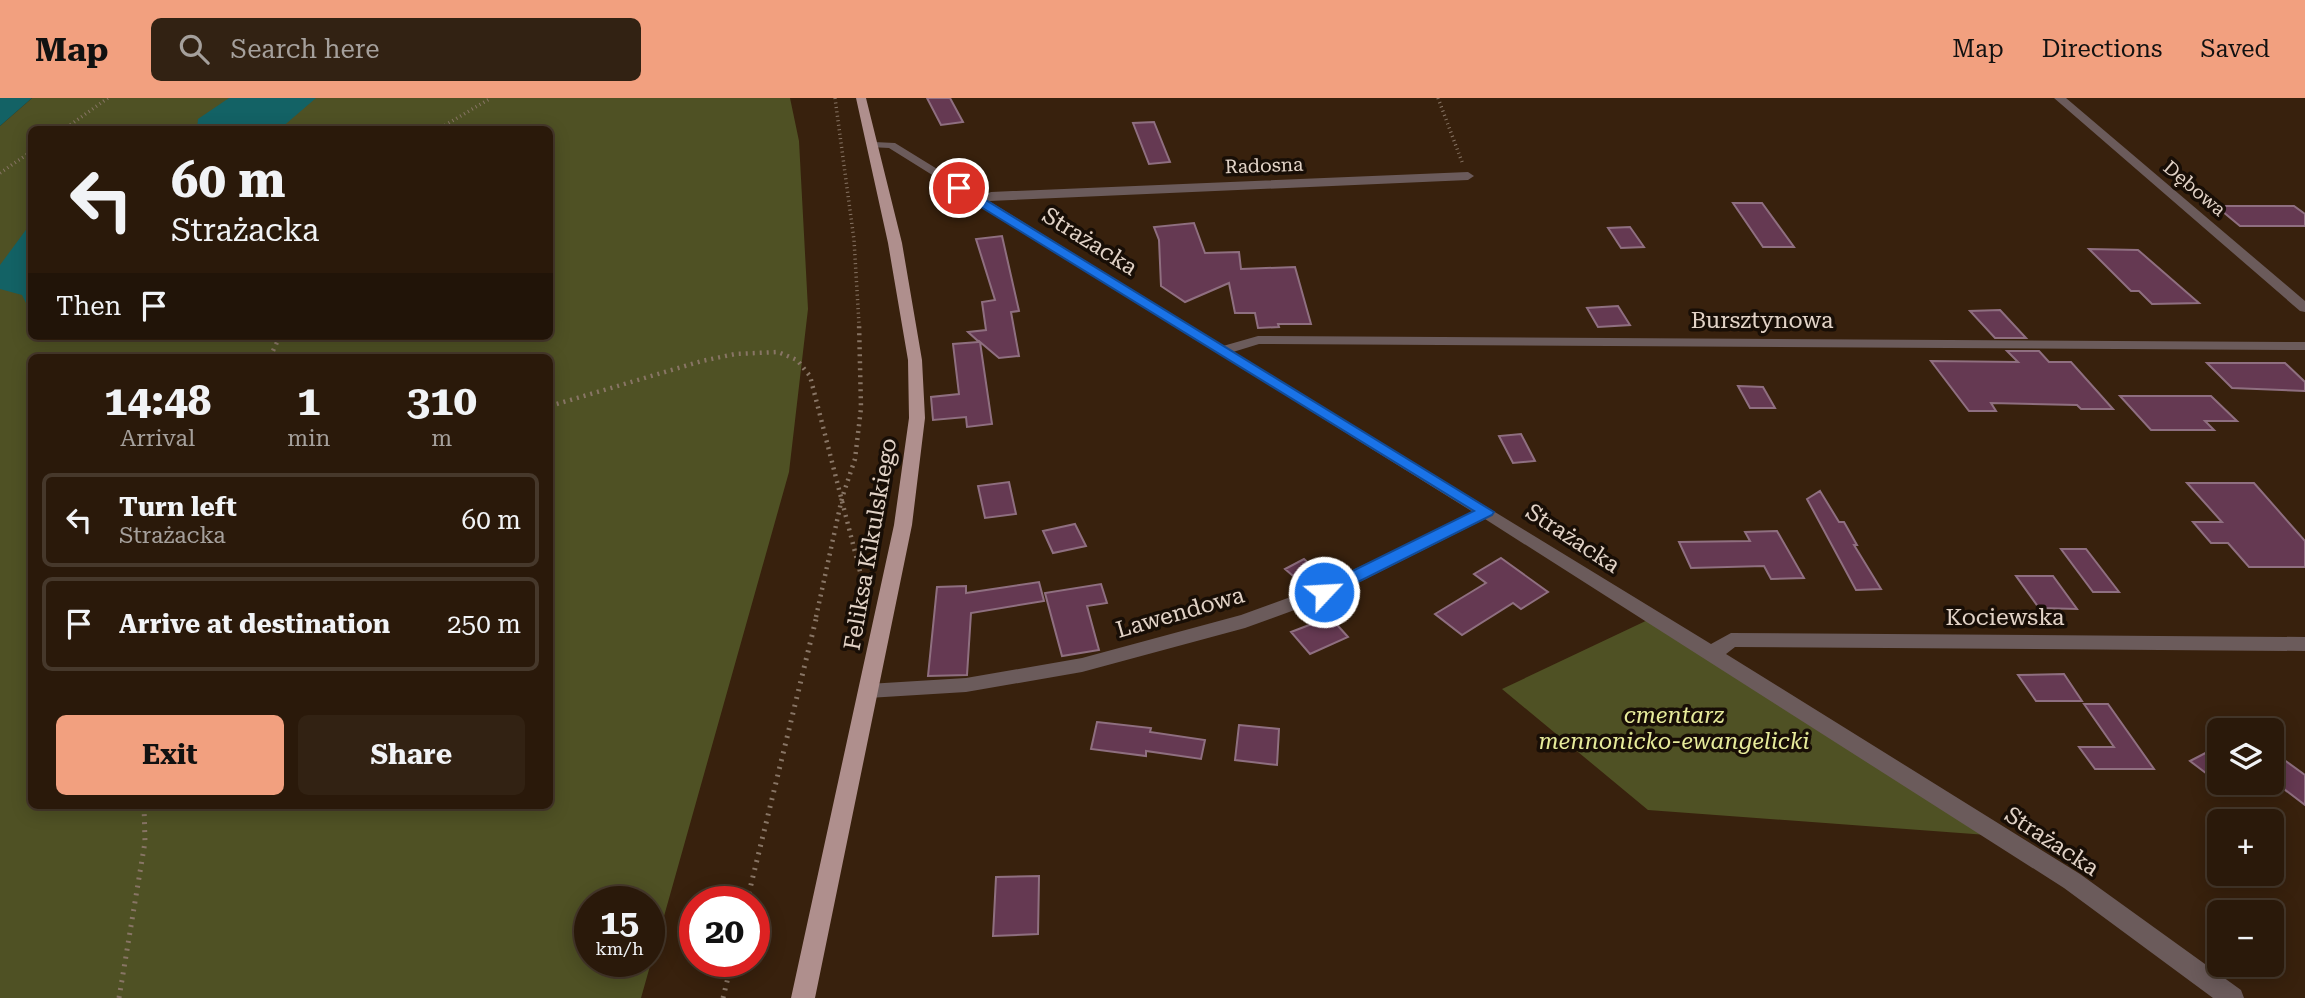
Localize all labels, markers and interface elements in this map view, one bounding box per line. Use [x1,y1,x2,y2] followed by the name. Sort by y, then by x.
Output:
[151,18,641,81] search box
[35,30,109,69] text: Map
[175,30,213,68] icon: search
[231,34,380,64] text: Search here
[1952,35,2004,63] text: Map
[2042,35,2162,63] text: Directions
[2200,35,2270,63] text: Saved
[171,152,286,209] text: 60 m
[1224,153,1304,178] street label: Radosna
[56,154,147,245] icon: left
[2159,156,2231,222] street label: Dębowa
[929,158,989,218] pin
[940,169,978,207] icon: arrive
[1037,202,1143,281] street label: Strażacka
[171,211,319,249] text: Strażacka
[135,287,173,325] icon: arrive
[56,291,121,321] text: Then
[1691,307,1834,334] street label: Bursztynowa
[104,376,211,425] text: 14:48
[297,376,321,425] text: 1
[406,376,477,425] text: 310
[120,425,195,452] text: Arrival
[287,425,330,452] text: min
[431,425,452,452] text: m
[839,436,902,652] street label: Feliksa Kikulskiego
[119,492,237,522] text: Turn left
[1521,498,1625,579] street label: Strażacka
[60,501,98,539] icon: left
[462,505,521,535] text: 60 m
[119,522,226,549] text: Strażacka
[1287,555,1361,629] position arrow
[1113,581,1248,644] street label: Lawendowa
[1945,604,2065,631] street label: Kociewska
[60,605,98,643] icon: arrive
[119,609,390,639] text: Arrive at destination
[447,609,521,639] text: 250 m
[1538,702,1810,755] park label: cmentarz mennonicko-ewangelicki
[56,715,284,795] button: Exit
[298,715,525,795] button: Share
[2207,718,2284,977] map controls
[2207,718,2284,795] button: layers
[2000,801,2104,882] street label: Strażacka
[2207,809,2284,886] button: +
[679,886,770,977] speed limit sign: 20
[2207,900,2284,977] button: −
[600,902,639,943] text: 15
[595,938,644,959] text: km/h

